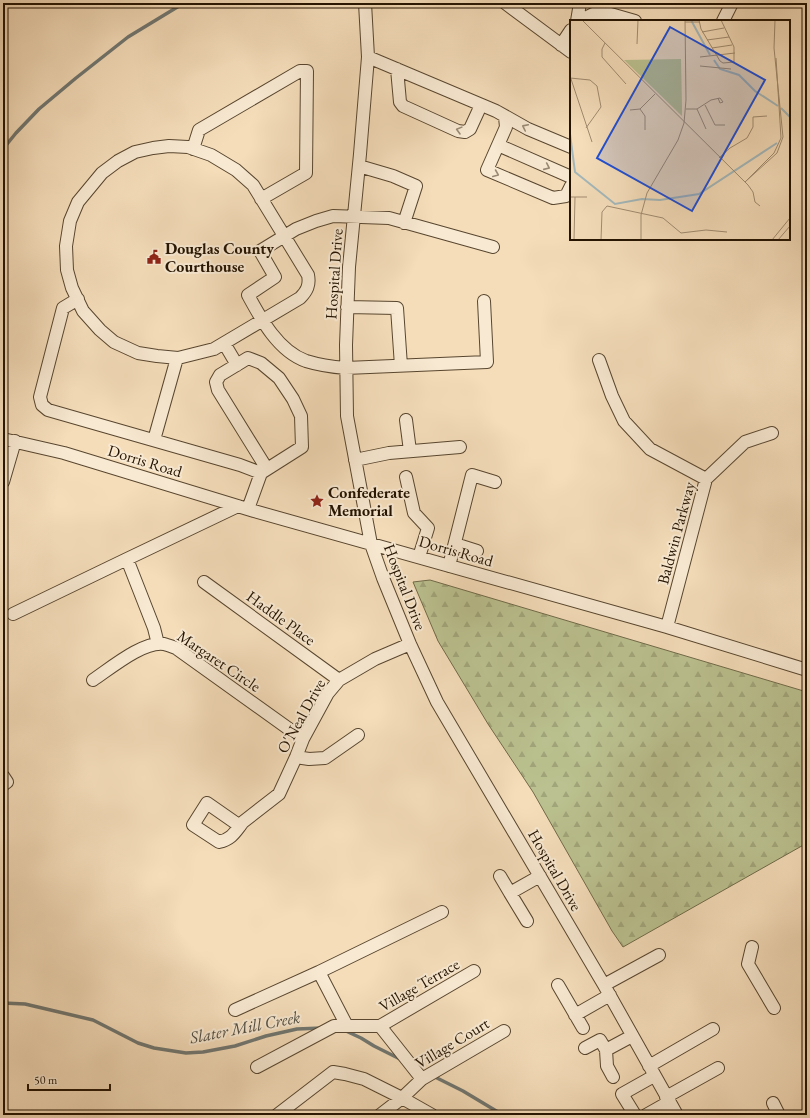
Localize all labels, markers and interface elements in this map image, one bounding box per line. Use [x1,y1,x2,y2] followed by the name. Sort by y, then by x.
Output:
[570,20,790,240] inset map
[522,124,529,132] one-way arrow
[456,127,462,135] one-way arrow
[543,162,550,170] one-way arrow
[492,169,500,177] one-way arrow
[320,228,348,320] street label: Hospital Drive
[165,238,274,277] place label: Douglas County Courthouse
[146,249,162,265] public building icon: Douglas County Courthouse
[105,440,185,482] street label: Dorris Road
[652,478,700,587] street label: Baldwin Parkway
[328,482,410,521] place label: Confederate Memorial
[309,493,325,509] place icon: Confederate Memorial
[416,530,497,572] street label: Dorris Road
[379,541,431,633] street label: Hospital Drive
[242,586,320,650] street label: Haddle Place
[173,625,265,697] street label: Margaret Circle
[272,675,330,757] street label: O'Neal Drive
[523,825,587,915] street label: Hospital Drive
[375,954,463,1016] street label: Village Terrace
[187,1005,302,1049] water label: Slater Mill Creek
[411,1013,493,1073] street label: Village Court
[28,1066,110,1092] scale bar
[34,1072,58,1088] text: 50 m

